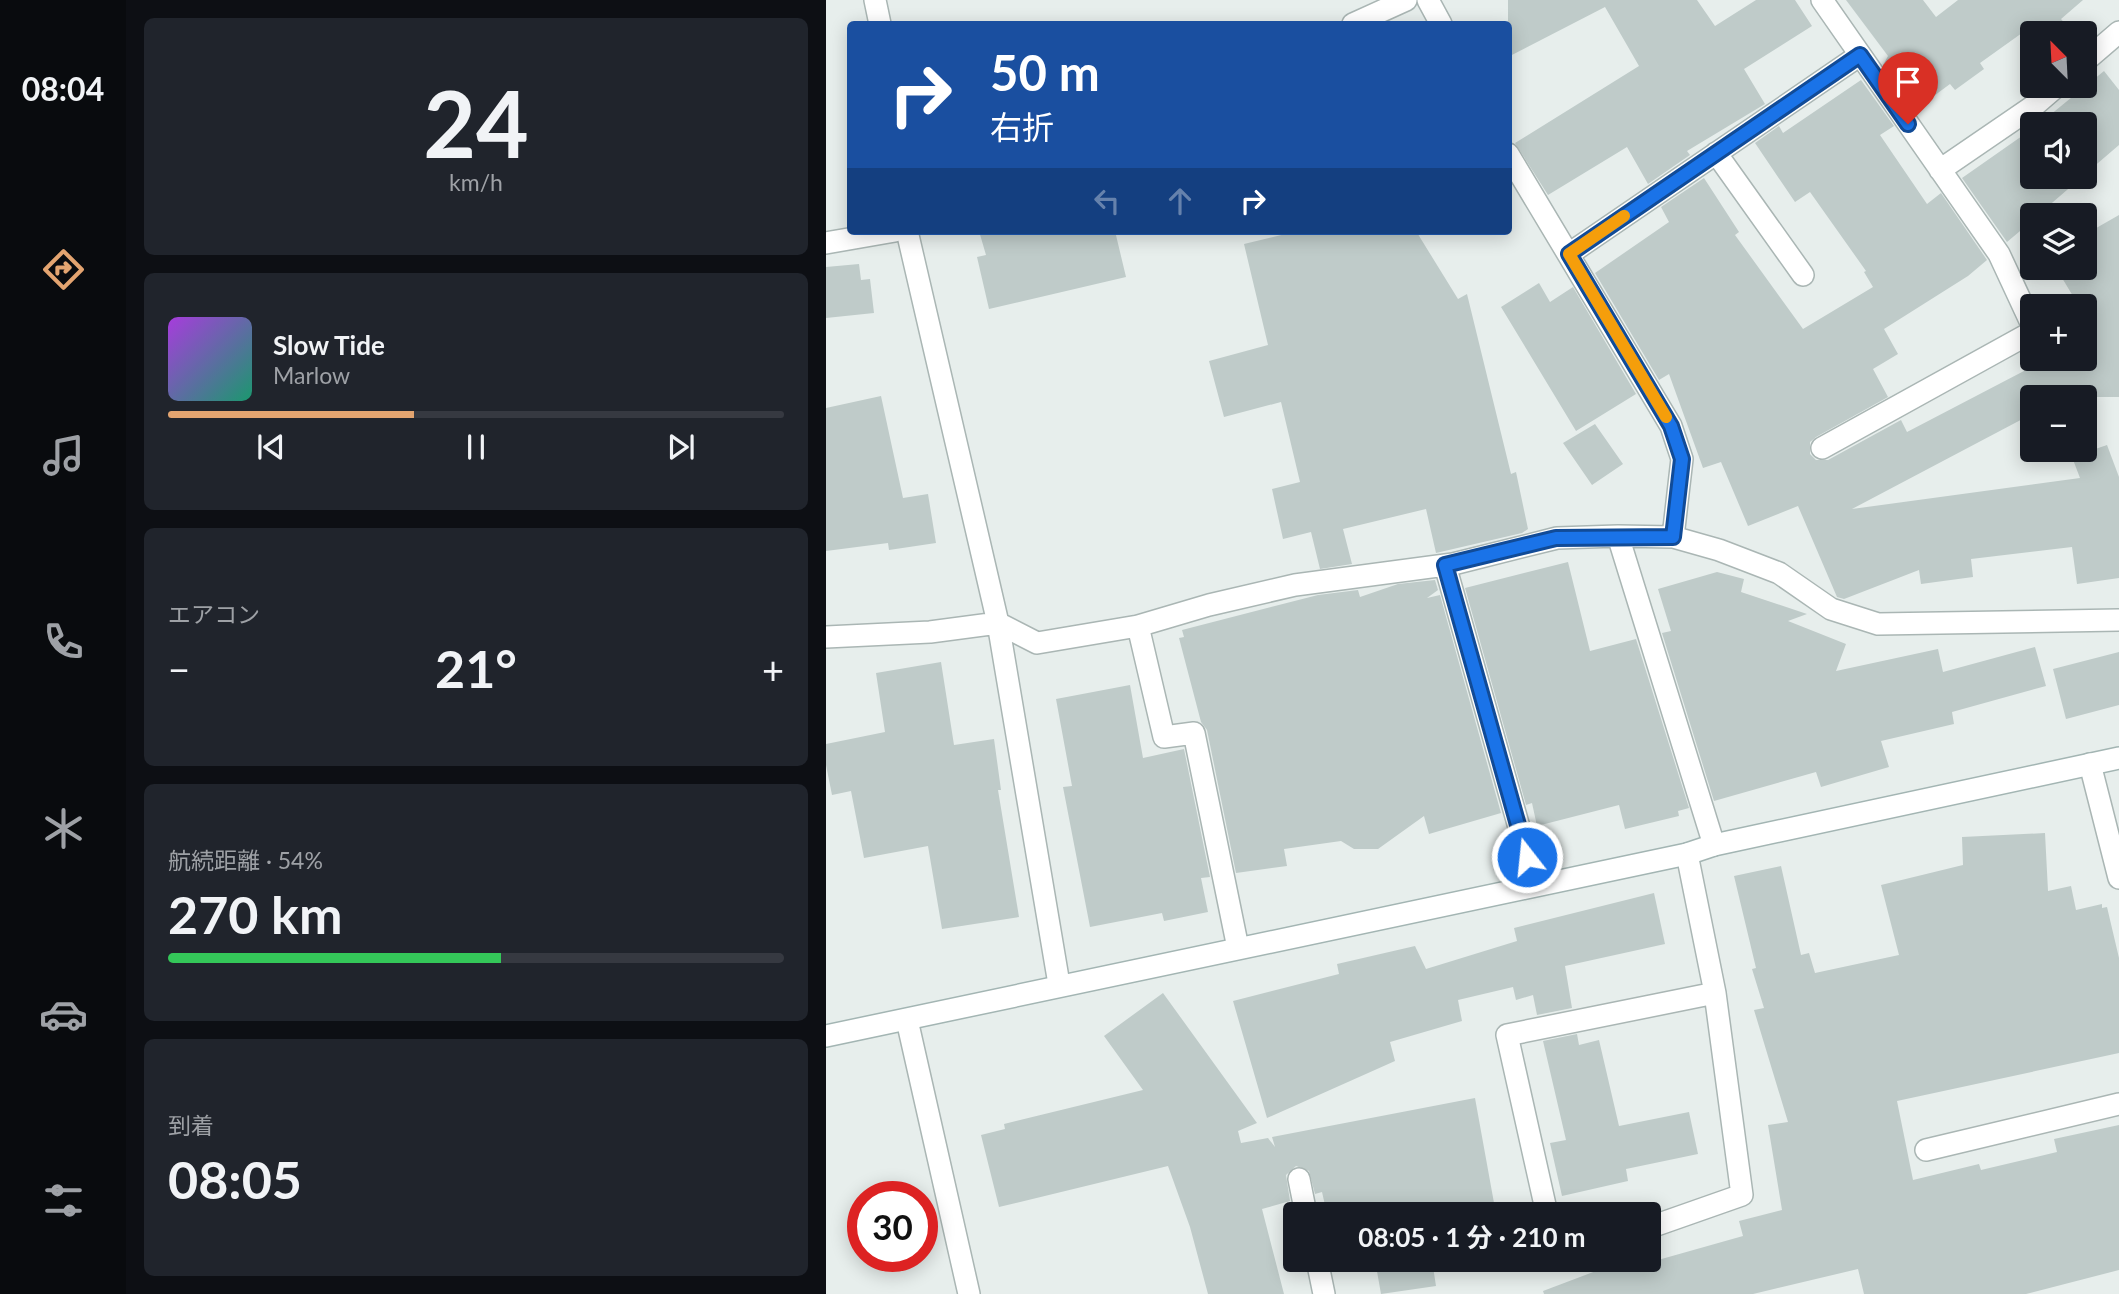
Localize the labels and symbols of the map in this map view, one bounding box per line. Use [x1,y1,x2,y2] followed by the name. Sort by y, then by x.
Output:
[2020,21,2096,98] north arrow
[1878,52,1938,124] pin
[1490,820,1564,894] position arrow
[847,1181,938,1272] speed limit sign: 30

